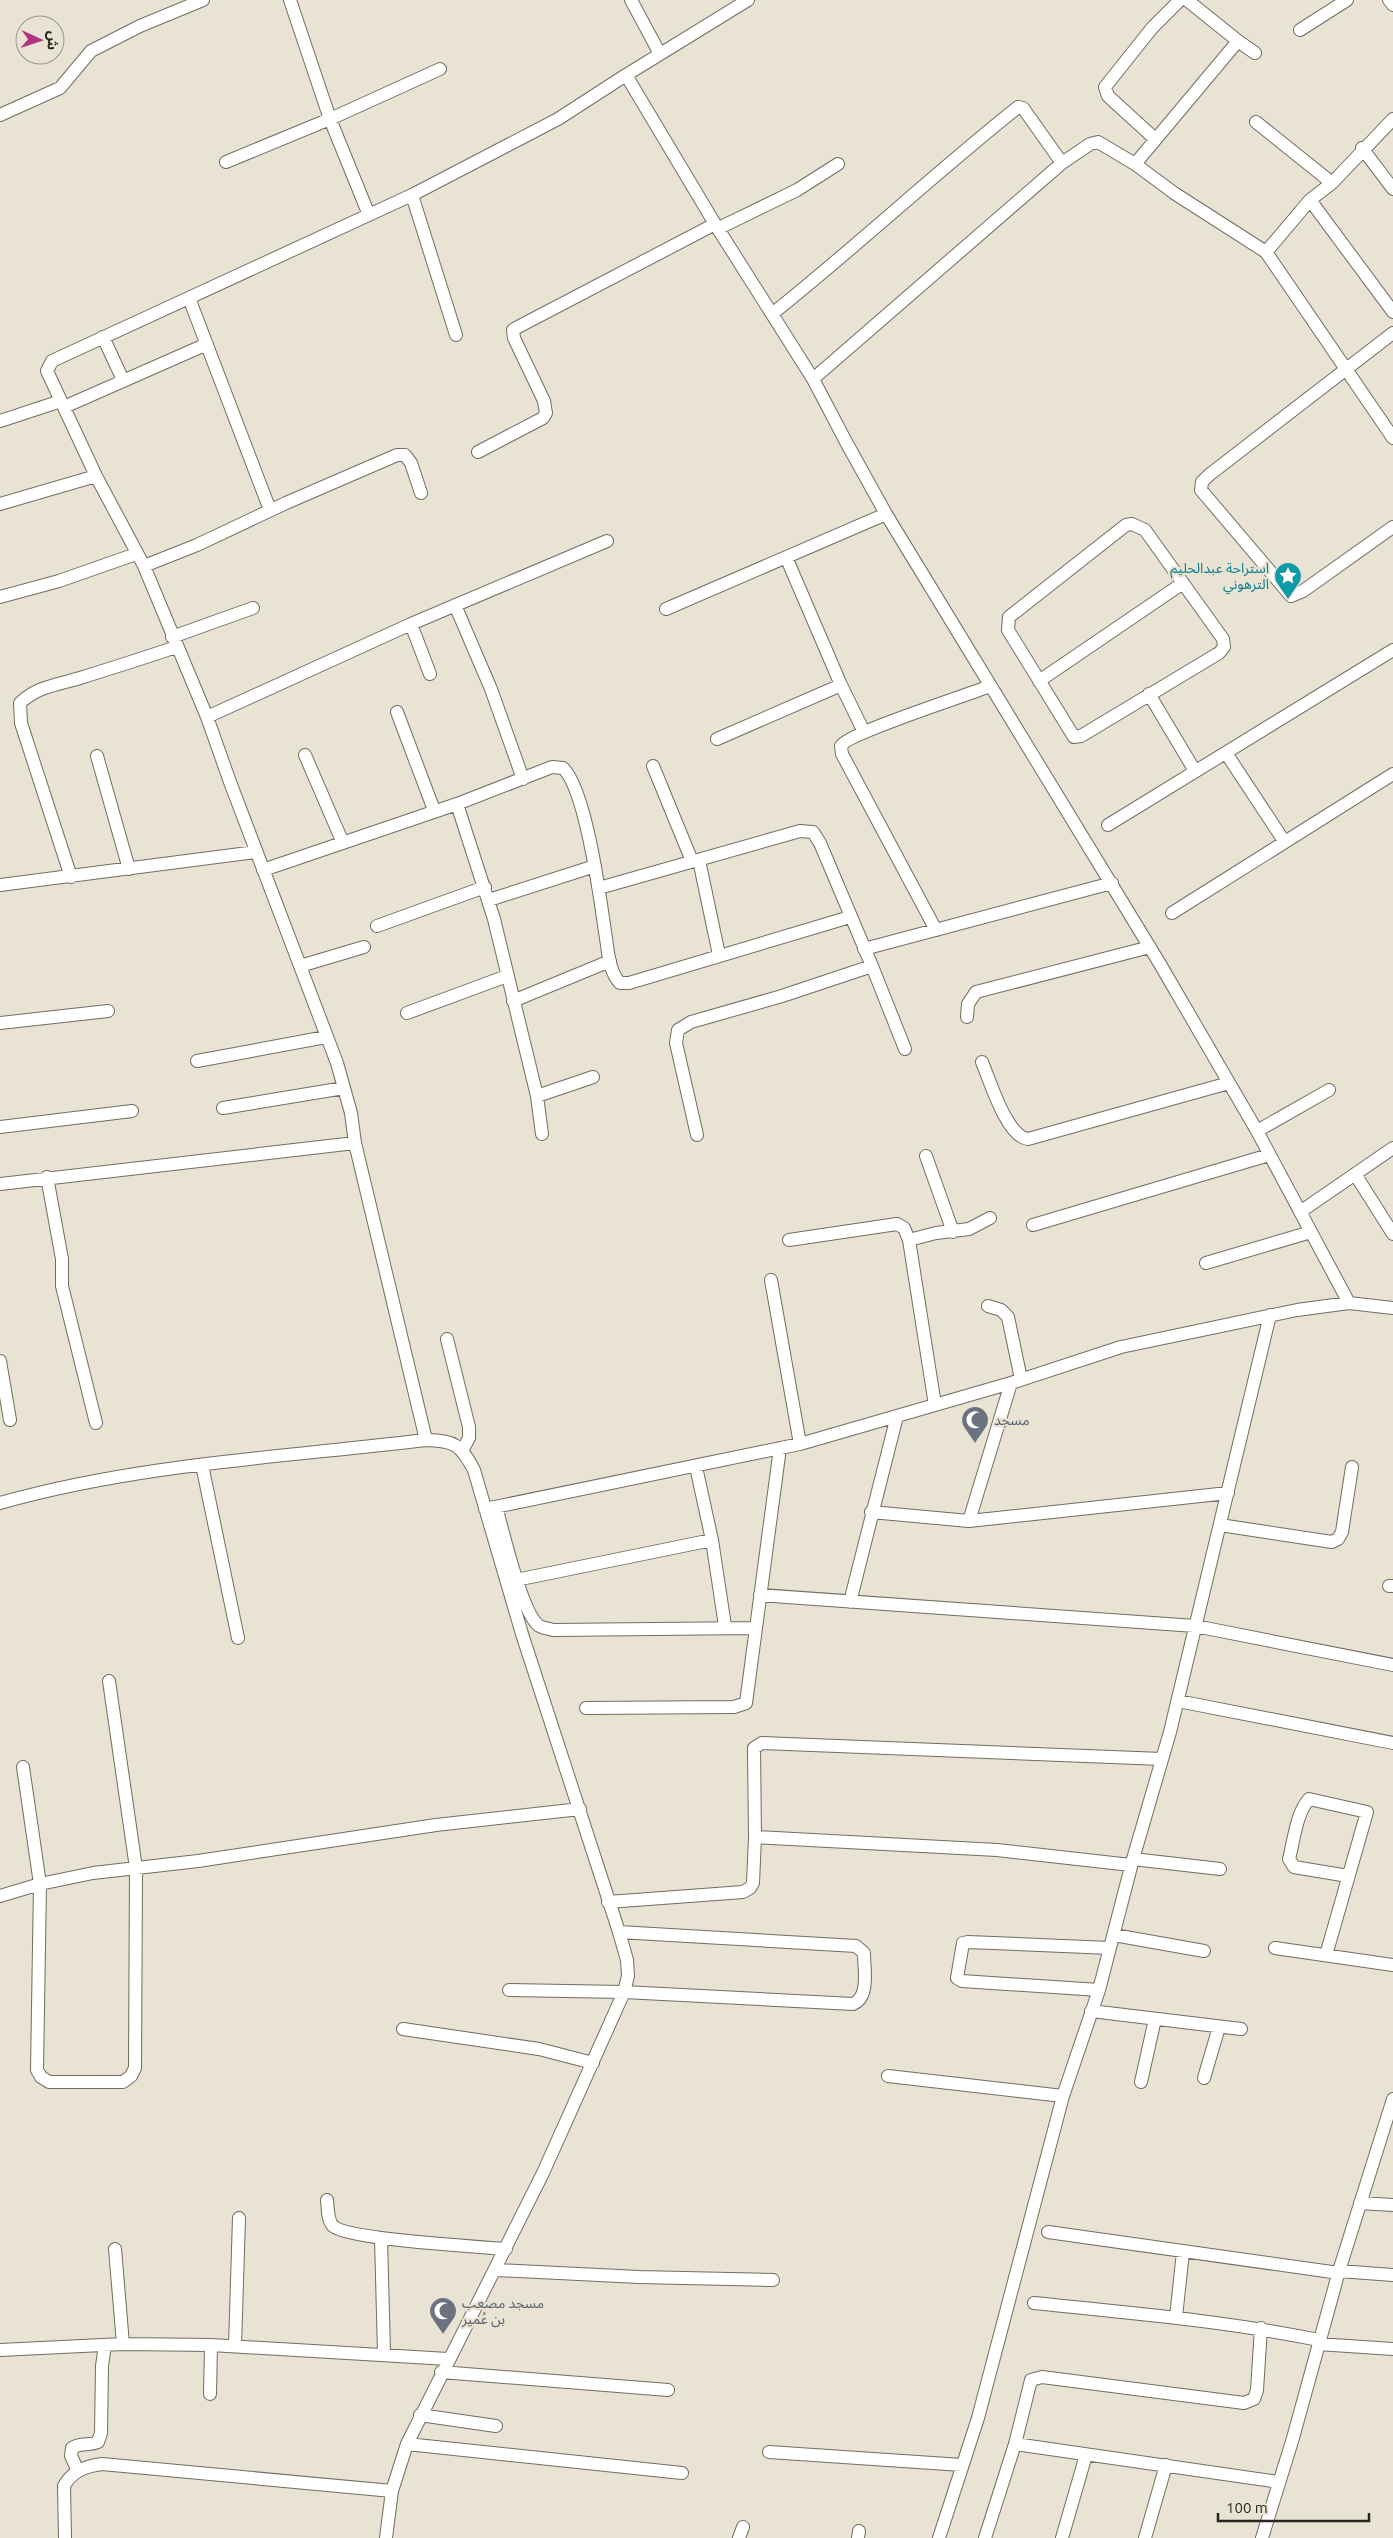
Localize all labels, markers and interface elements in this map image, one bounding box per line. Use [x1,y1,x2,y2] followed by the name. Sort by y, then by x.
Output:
[15,15,65,65] north arrow
[44,31,61,51] text: ش
[1170,560,1269,595] place label: استراحة عبدالحليم الترهوني
[1273,561,1303,600] place icon: استراحة عبدالحليم الترهوني
[960,1405,990,1444] mosque icon: مسجد
[994,1412,1030,1428] place label: مسجد
[461,2295,544,2328] place label: مسجد مصعب بن عُمير
[428,2296,458,2335] mosque icon: مسجد مصعب بن عُمير
[1218,2490,1369,2522] scale bar
[1226,2499,1268,2516] text: 100 m

